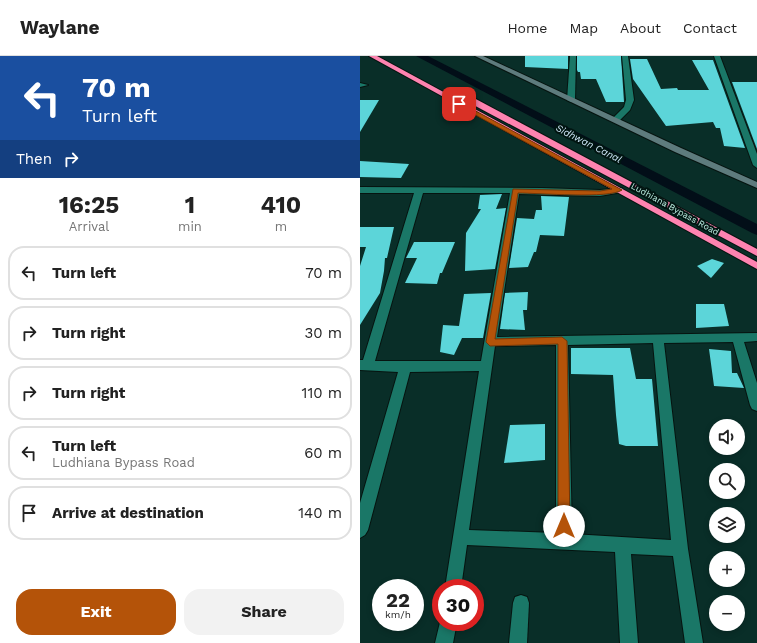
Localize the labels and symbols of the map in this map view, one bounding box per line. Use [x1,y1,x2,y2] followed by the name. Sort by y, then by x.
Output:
[442,87,476,121] pin
[554,122,624,165] water label: Sidhwan Canal
[629,181,721,237] street label: Ludhiana Bypass Road
[543,505,585,547] position arrow
[432,579,484,631] speed limit sign: 30

